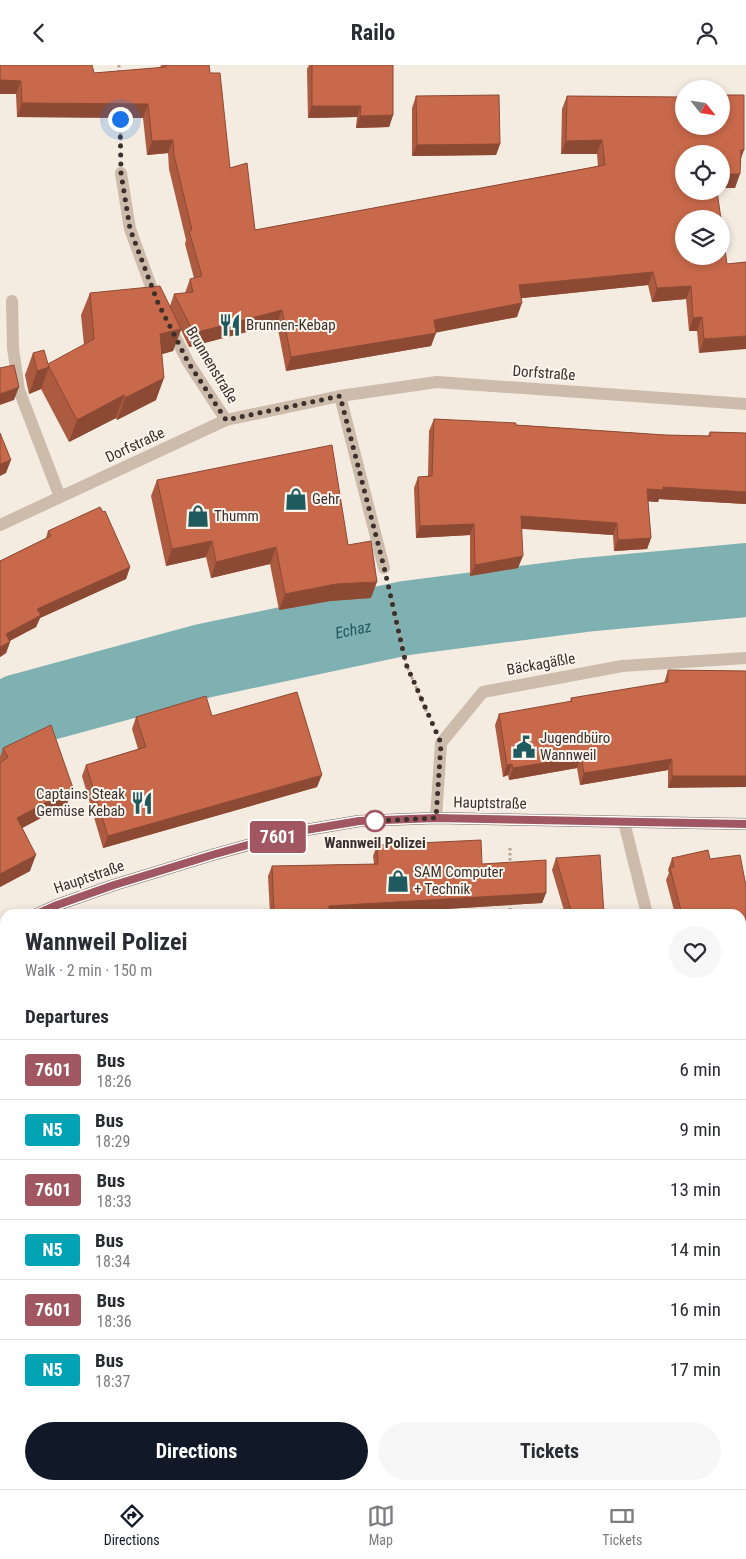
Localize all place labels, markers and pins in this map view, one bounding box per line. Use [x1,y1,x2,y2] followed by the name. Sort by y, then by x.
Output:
[217,312,243,338] restaurant icon: Brunnen-Kebap
[246,316,336,334] place label: Brunnen-Kebap
[283,486,309,512] shop icon: Gehr
[312,490,340,508] place label: Gehr
[185,503,211,529] shop icon: Thumm
[214,507,259,525] place label: Thumm
[540,729,610,764] place label: Jugendbüro Wannweil
[511,734,537,760] public building icon: Jugendbüro Wannweil
[36,785,125,820] place label: Captains Steak Gemüse Kebab
[129,790,155,816] restaurant icon: Captains Steak Gemüse Kebab
[364,810,386,832] marker: Wannweil Polizei
[324,834,426,852] place label: Wannweil Polizei
[414,863,504,898] place label: SAM Computer + Technik
[385,868,411,894] shop icon: SAM Computer + Technik

